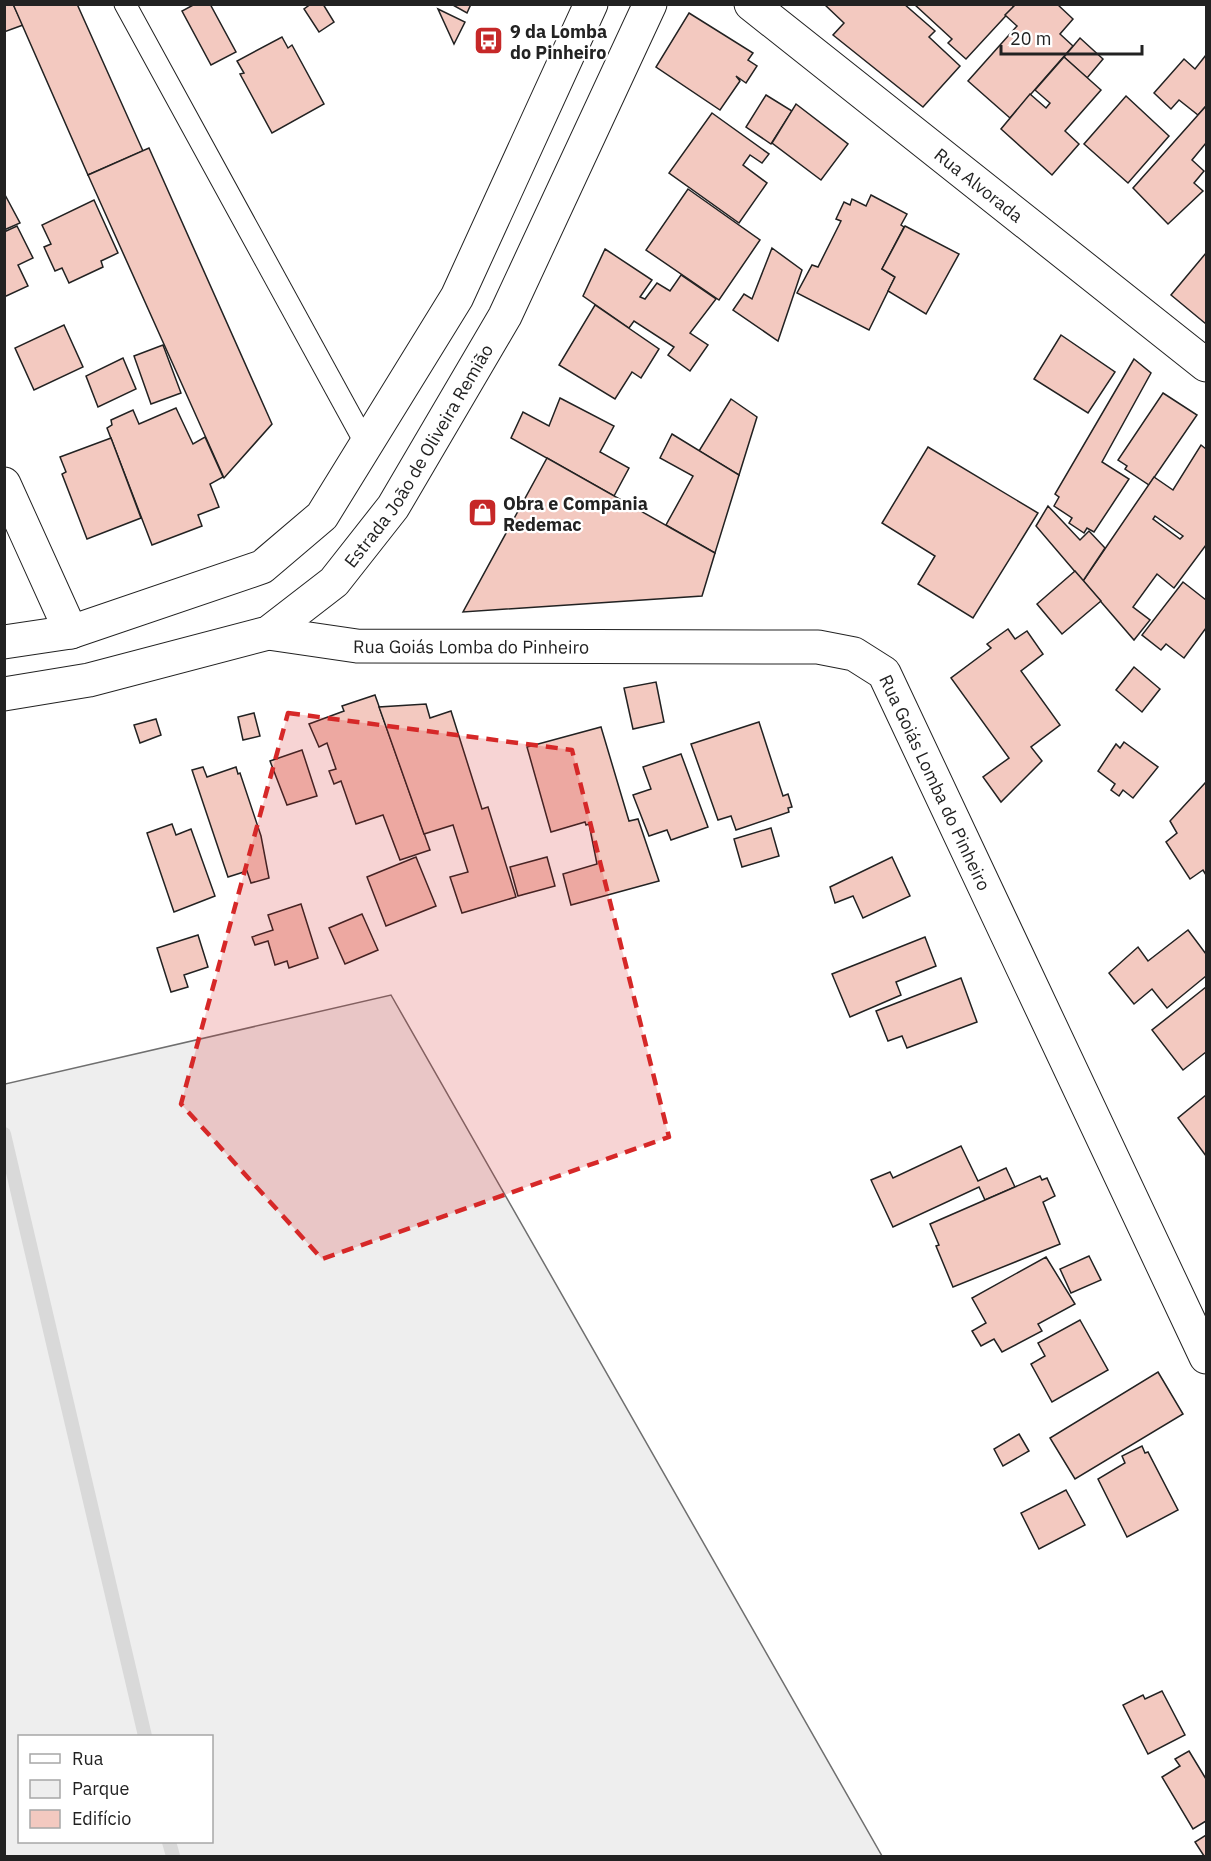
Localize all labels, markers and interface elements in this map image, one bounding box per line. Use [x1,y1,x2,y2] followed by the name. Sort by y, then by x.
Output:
[1001,18,1142,56] scale bar
[510,20,607,64] place label: 9 da Lomba do Pinheiro
[473,25,505,57] bus stop icon: 9 da Lomba do Pinheiro
[1010,27,1052,50] text: 20 m
[930,143,1028,227] street label: Rua Alvorada
[339,340,498,572] street label: Estrada João de Oliveira Remião
[503,492,648,536] place label: Obra e Compania Redemac
[466,497,498,529] shop icon: Obra e Compania Redemac
[353,634,589,658] street label: Rua Goiás Lomba do Pinheiro
[875,671,996,894] street label: Rua Goiás Lomba do Pinheiro
[18,1735,213,1843] legend
[72,1747,104,1770] text: Rua
[72,1777,130,1800] text: Parque
[72,1807,131,1830] text: Edifício

